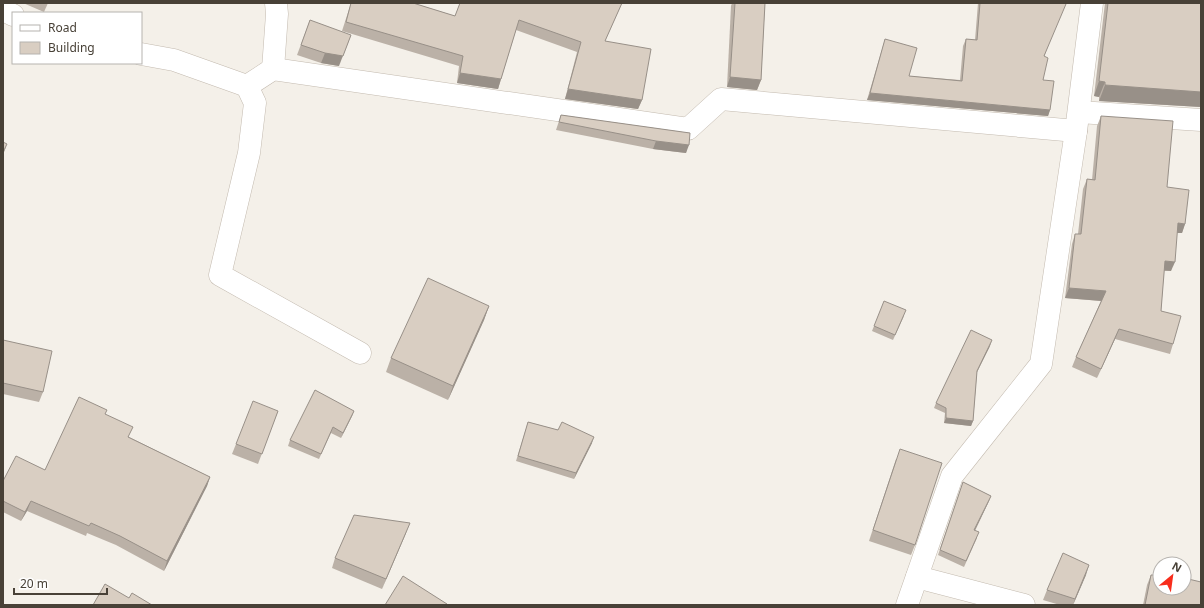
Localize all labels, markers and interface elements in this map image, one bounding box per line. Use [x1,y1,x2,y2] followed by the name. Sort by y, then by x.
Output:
[12,12,142,64] legend
[48,19,77,36] text: Road
[48,39,95,56] text: Building
[1152,556,1192,596] north arrow
[1170,558,1185,576] text: N
[14,570,107,596] scale bar
[20,575,48,592] text: 20 m

